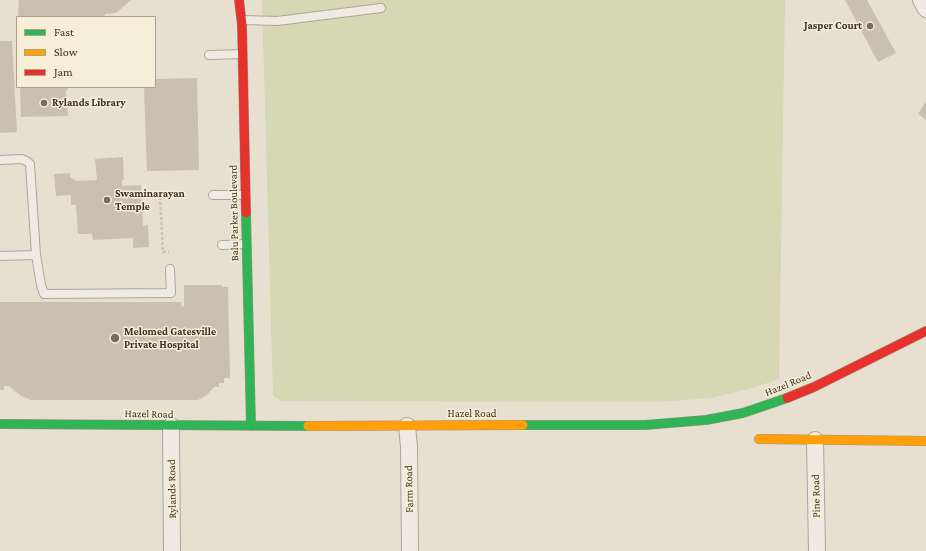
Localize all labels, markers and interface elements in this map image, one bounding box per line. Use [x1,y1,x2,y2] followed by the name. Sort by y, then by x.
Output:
[16,16,156,88] legend
[804,19,862,33] place label: Jasper Court
[865,21,875,31] marker: Jasper Court
[54,25,74,39] text: Fast
[54,45,78,59] text: Slow
[54,65,73,79] text: Jam
[52,96,126,110] place label: Rylands Library
[39,98,49,108] marker: Rylands Library
[227,165,241,261] street label: Balu Parker Boulevard
[115,187,185,213] place label: Swaminarayan Temple
[102,195,112,205] marker: Swaminarayan Temple
[124,325,216,351] place label: Melomed Gatesville Private Hospital
[109,332,121,344] marker: Melomed Gatesville Private Hospital
[763,369,813,399] street label: Hazel Road
[124,407,174,421] street label: Hazel Road
[447,407,497,421] street label: Hazel Road
[165,459,179,519] street label: Rylands Road
[402,465,416,513] street label: Farm Road
[809,474,823,518] street label: Pine Road

